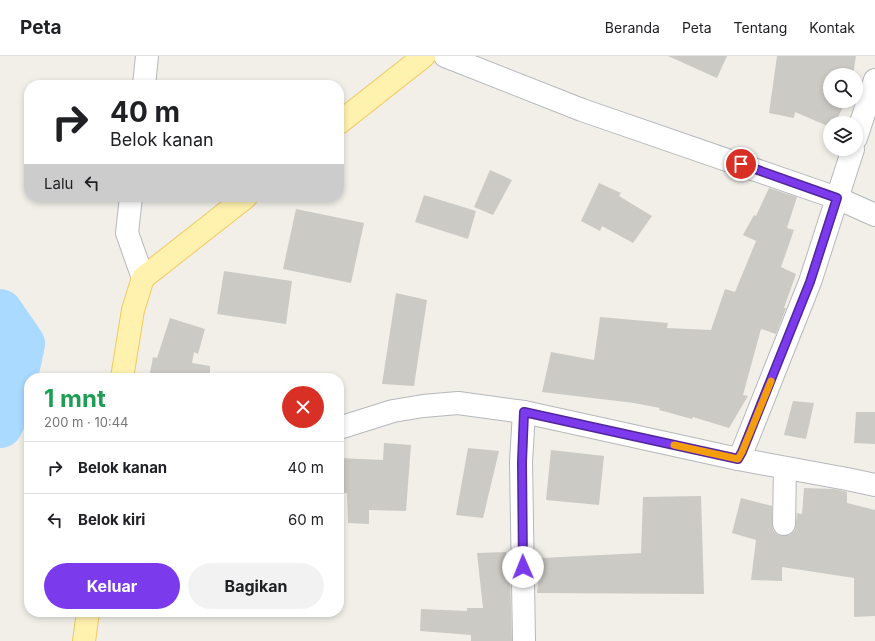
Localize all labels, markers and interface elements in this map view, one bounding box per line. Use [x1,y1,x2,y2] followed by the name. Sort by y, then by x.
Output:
[20,16,62,39] text: Peta
[605,19,660,36] text: Beranda
[682,19,712,36] text: Peta
[734,19,787,36] text: Tentang
[809,19,855,36] text: Kontak
[823,68,863,156] map controls
[823,68,863,108] button: search
[110,95,180,129] text: 40 m
[44,96,96,148] icon: right
[823,116,863,156] button: layers
[110,129,214,150] text: Belok kanan
[724,147,758,181] pin
[730,153,752,175] icon: arrive
[81,172,103,194] icon: left
[44,174,73,193] text: Lalu
[44,384,106,413] text: 1 mnt
[282,386,324,428] button: close
[44,414,128,430] text: 200 m · 10:44
[44,457,66,479] icon: right
[78,458,167,477] text: Belok kanan
[287,458,324,477] text: 40 m
[44,509,66,531] icon: left
[78,510,145,529] text: Belok kiri
[288,510,324,529] text: 60 m
[502,546,544,588] position arrow
[44,563,180,609] button: Keluar
[188,563,324,609] button: Bagikan

